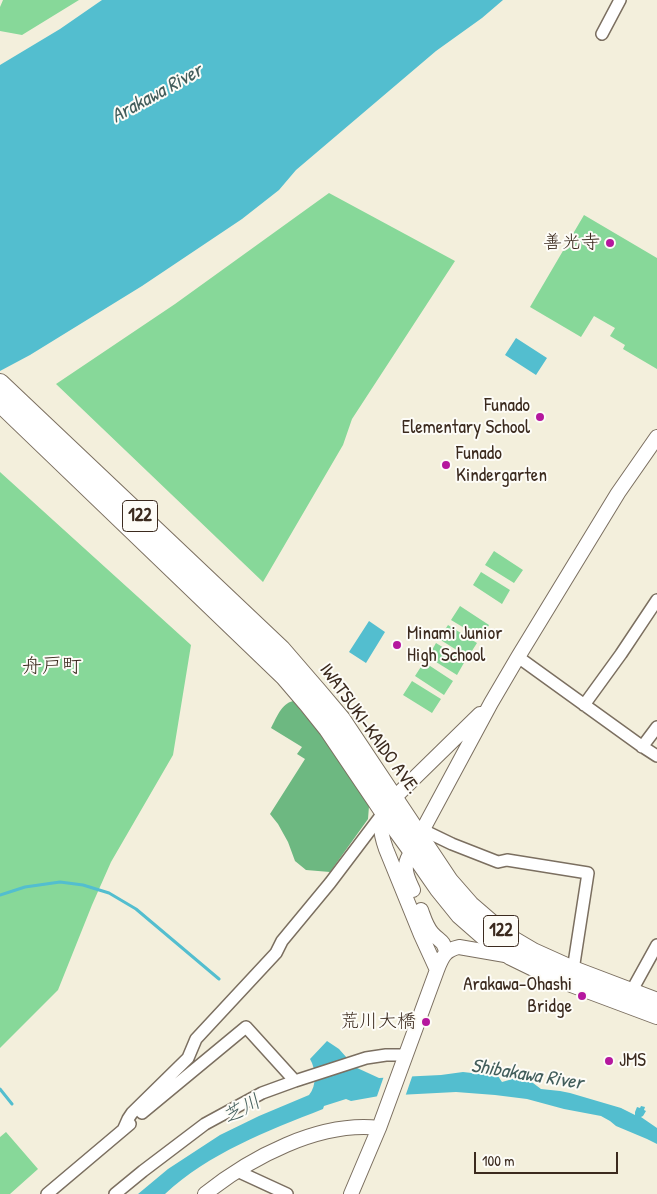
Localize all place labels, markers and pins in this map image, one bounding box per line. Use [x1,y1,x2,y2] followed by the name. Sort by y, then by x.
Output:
[543,232,600,254] place label: 善光寺
[604,237,616,249] marker: 善光寺
[402,395,530,439] place label: Funado Elementary School
[534,411,546,423] marker: Funado Elementary School
[456,443,547,487] place label: Funado Kindergarten
[440,459,452,471] marker: Funado Kindergarten
[407,623,503,667] place label: Minami Junior High School
[391,639,403,651] marker: Minami Junior High School
[463,974,572,1018] place label: Arakawa-Ohashi Bridge
[576,990,588,1002] marker: Arakawa-Ohashi Bridge
[340,1011,416,1033] place label: 荒川大橋
[420,1016,432,1028] marker: 荒川大橋
[619,1050,646,1072] place label: JMS
[603,1055,615,1067] marker: JMS

